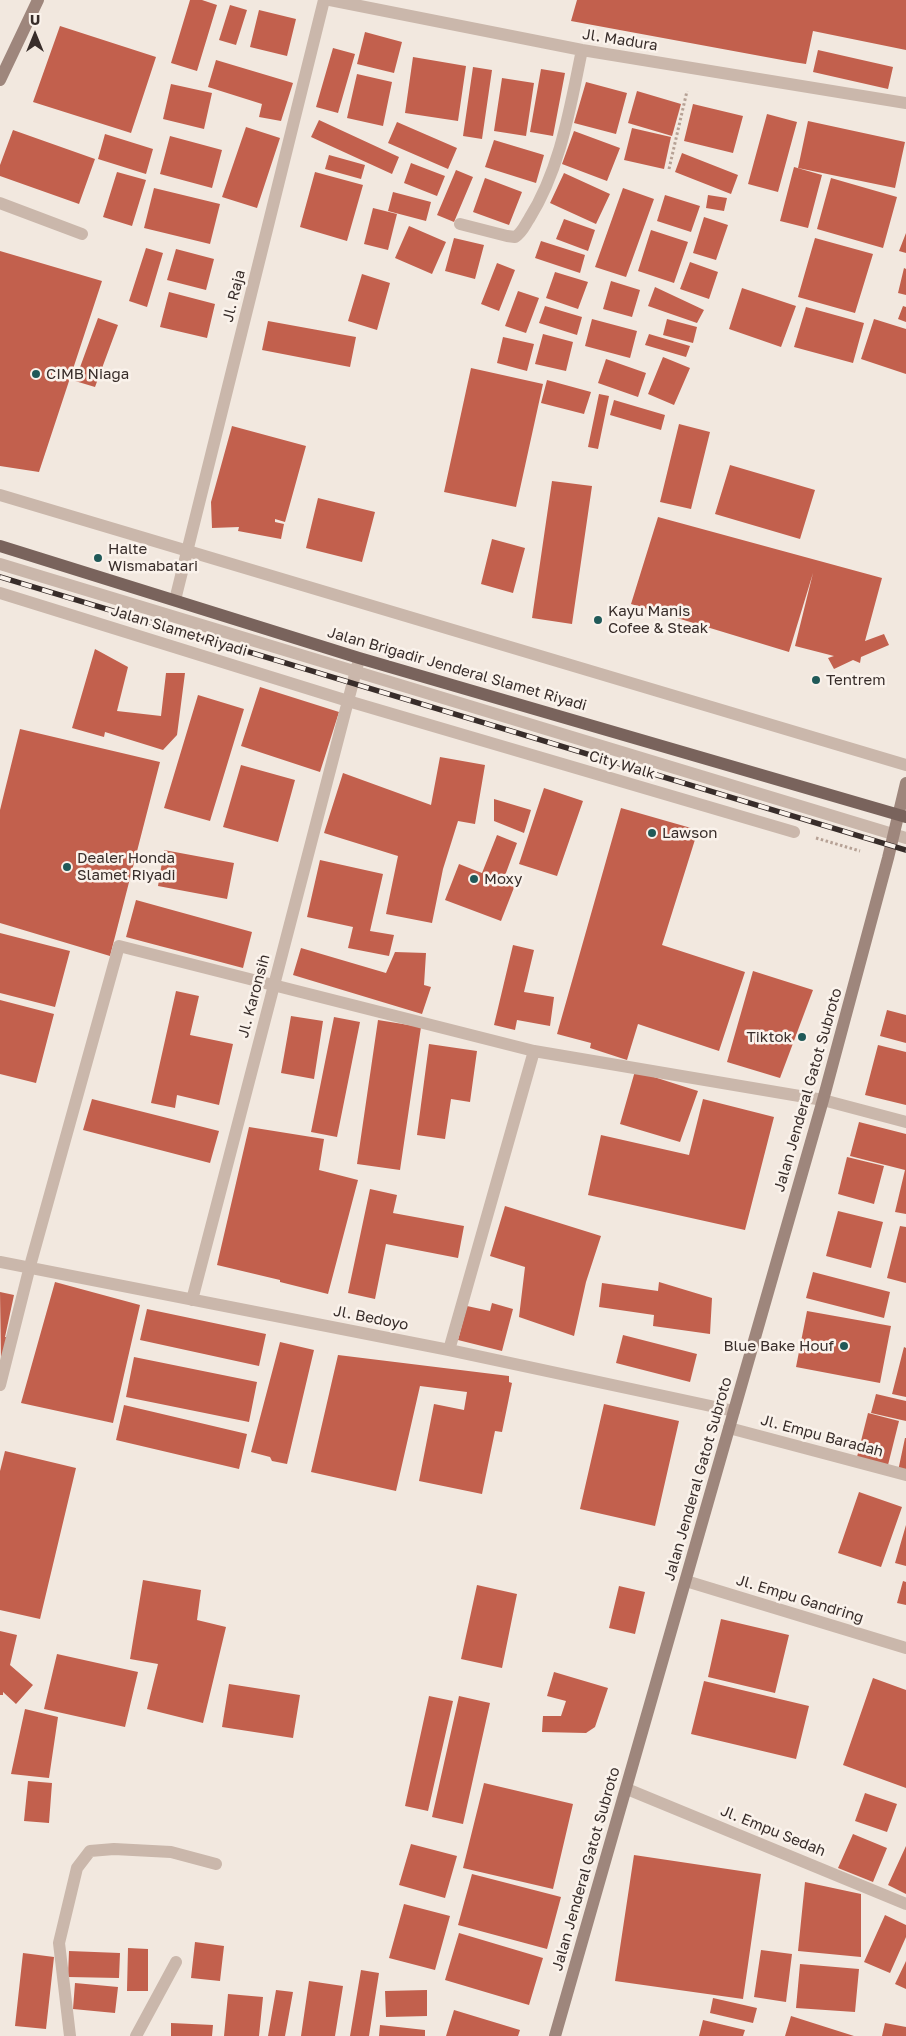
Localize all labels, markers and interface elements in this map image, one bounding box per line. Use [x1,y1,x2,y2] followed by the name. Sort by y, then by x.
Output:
[10,10,60,60] north arrow
[30,11,40,28] text: U
[581,25,659,55] street label: Jl. Madura
[219,268,249,324] street label: Jl. Raja
[46,365,129,383] place label: CIMB Niaga
[30,368,42,380] marker: CIMB Niaga
[108,540,198,575] place label: Halte Wismabatari
[92,552,104,564] marker: Halte Wismabatari
[109,602,249,660] street label: Jalan Slamet Riyadi
[608,602,708,637] place label: Kayu Manis Cofee & Steak
[592,614,604,626] marker: Kayu Manis Cofee & Steak
[325,623,589,715] street label: Jalan Brigadir Jenderal Slamet Riyadi
[826,671,885,689] place label: Tentrem
[810,674,822,686] marker: Tentrem
[587,747,657,783] street label: City Walk
[662,824,717,842] place label: Lawson
[646,827,658,839] marker: Lawson
[77,849,175,884] place label: Dealer Honda Slamet Riyadi
[61,861,73,873] marker: Dealer Honda Slamet Riyadi
[484,870,522,888] place label: Moxy
[468,873,480,885] marker: Moxy
[234,952,274,1040] street label: Jl. Karonsih
[770,986,846,1194] street label: Jalan Jenderal Gatot Subroto
[746,1028,792,1046] place label: Tiktok
[796,1031,808,1043] marker: Tiktok
[332,1302,410,1334] street label: Jl. Bedoyo
[724,1337,834,1355] place label: Blue Bake Houf
[838,1340,850,1352] marker: Blue Bake Houf
[660,1375,736,1583] street label: Jalan Jenderal Gatot Subroto
[759,1411,885,1461] street label: Jl. Empu Baradah
[734,1571,866,1627] street label: Jl. Empu Gandring
[548,1765,624,1973] street label: Jalan Jenderal Gatot Subroto
[718,1802,828,1860] street label: Jl. Empu Sedah

